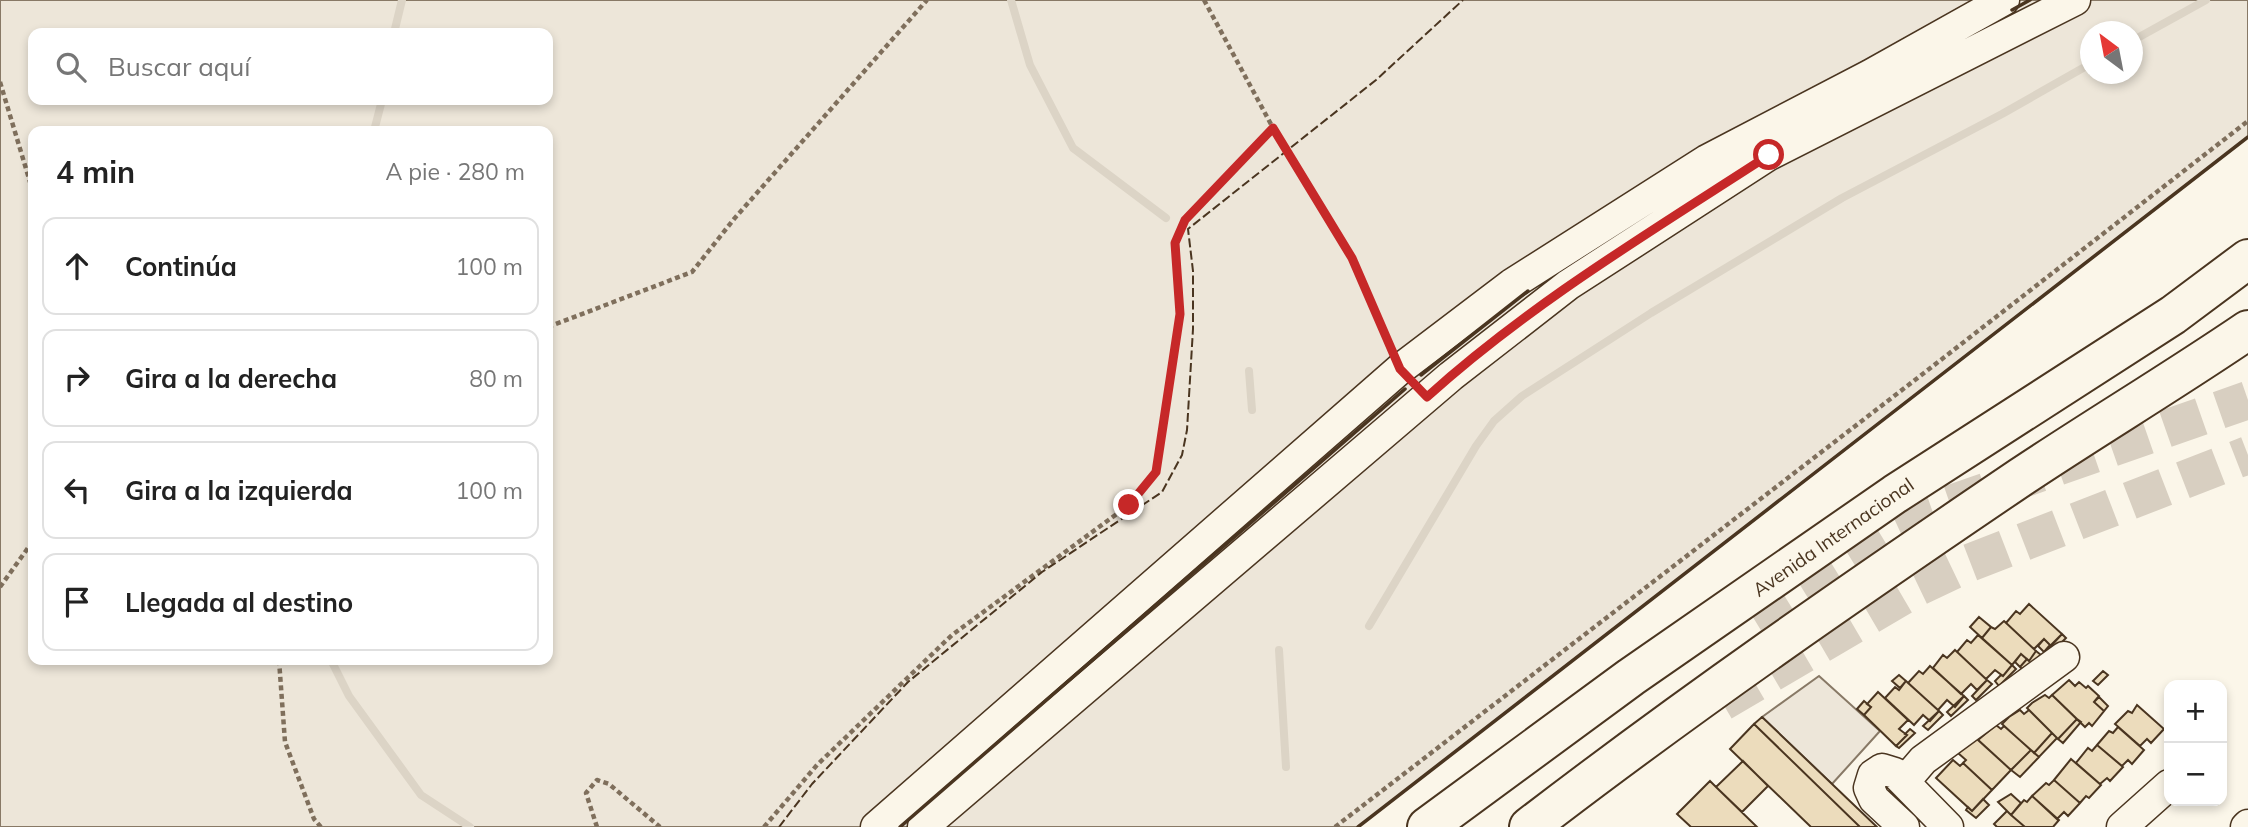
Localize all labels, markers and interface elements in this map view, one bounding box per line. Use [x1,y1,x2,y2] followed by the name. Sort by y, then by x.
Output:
[2080,21,2143,84] north arrow
[28,28,553,105] search box
[52,48,90,86] icon: search
[108,50,251,83] text: Buscar aquí
[1753,139,1784,170] route start
[56,153,135,191] text: 4 min
[385,157,525,186] text: A pie · 280 m
[58,247,96,285] icon: ahead
[125,250,237,283] text: Continúa
[455,252,523,281] text: 100 m
[58,359,96,397] icon: right
[125,362,337,395] text: Gira a la derecha
[469,364,523,393] text: 80 m
[58,471,96,509] icon: left
[1748,472,1918,602] street label: Avenida Internacional
[125,474,353,507] text: Gira a la izquierda
[455,476,523,505] text: 100 m
[1113,489,1144,520] route end
[58,583,96,621] icon: arrive
[125,586,353,619] text: Llegada al destino
[2164,680,2227,806] map controls
[2164,680,2227,743] button: +
[2164,743,2227,806] button: −

